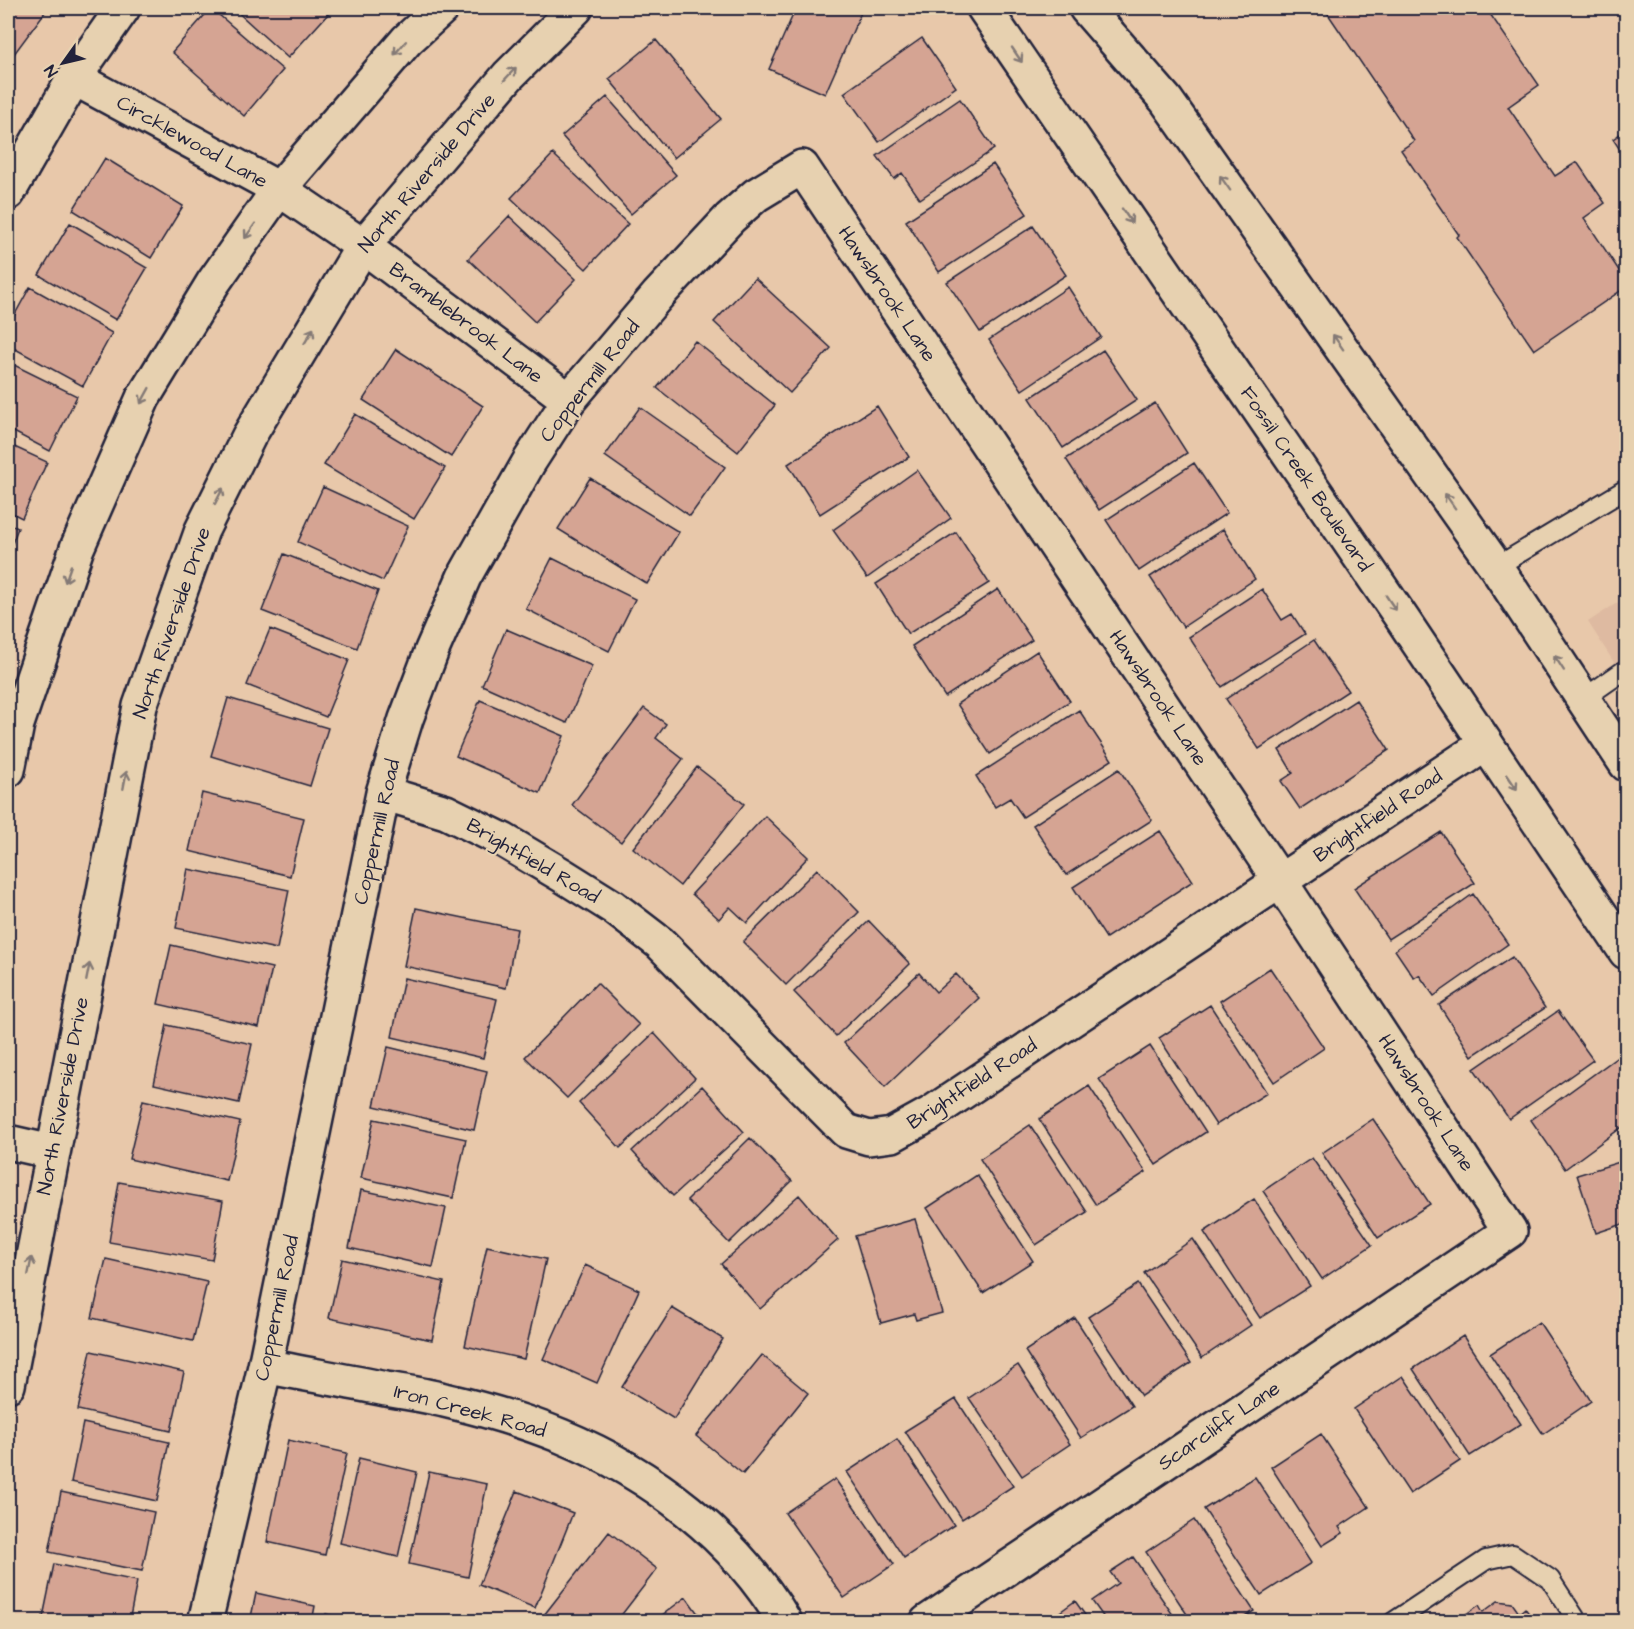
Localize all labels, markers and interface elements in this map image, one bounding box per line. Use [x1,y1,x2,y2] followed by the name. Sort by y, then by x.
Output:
[33,33,93,93] north arrow
[393,40,407,55] one-way arrow
[1011,47,1023,63] one-way arrow
[39,61,63,81] text: N
[503,67,517,82] one-way arrow
[352,87,502,259] street label: North Riverside Drive
[111,89,273,195] street label: Circklewood Lane
[1219,175,1231,191] one-way arrow
[1121,208,1133,224] one-way arrow
[831,221,943,368] street label: Hawsbrook Lane
[244,222,256,239] one-way arrow
[383,256,549,390] street label: Bramblebrook Lane
[533,314,647,448] street label: Coppermill Road
[303,328,315,345] one-way arrow
[1332,335,1344,351] one-way arrow
[1233,381,1379,577] street label: Fossil Creek Boulevard
[139,387,151,404] one-way arrow
[214,488,225,506] one-way arrow
[1444,494,1456,510] one-way arrow
[126,523,218,722] street label: North Riverside Drive
[61,564,72,583] one-way arrow
[1385,594,1397,611] one-way arrow
[1102,625,1214,772] street label: Hawsbrook Lane
[1553,655,1565,672] one-way arrow
[347,757,407,907] street label: Coppermill Road
[1308,763,1448,870] street label: Brightfield Road
[120,771,131,791] one-way arrow
[1506,773,1518,790] one-way arrow
[461,811,605,911] street label: Brightfield Road
[82,962,94,981] one-way arrow
[30,995,96,1197] street label: North Riverside Drive
[1371,1029,1481,1177] street label: Hawsbrook Lane
[902,1032,1043,1137] street label: Brightfield Road
[248,1233,306,1383] street label: Coppermill Road
[25,1257,36,1276] one-way arrow
[1152,1375,1286,1477] street label: Scarcliff Lane
[391,1377,549,1445] street label: Iron Creek Road

